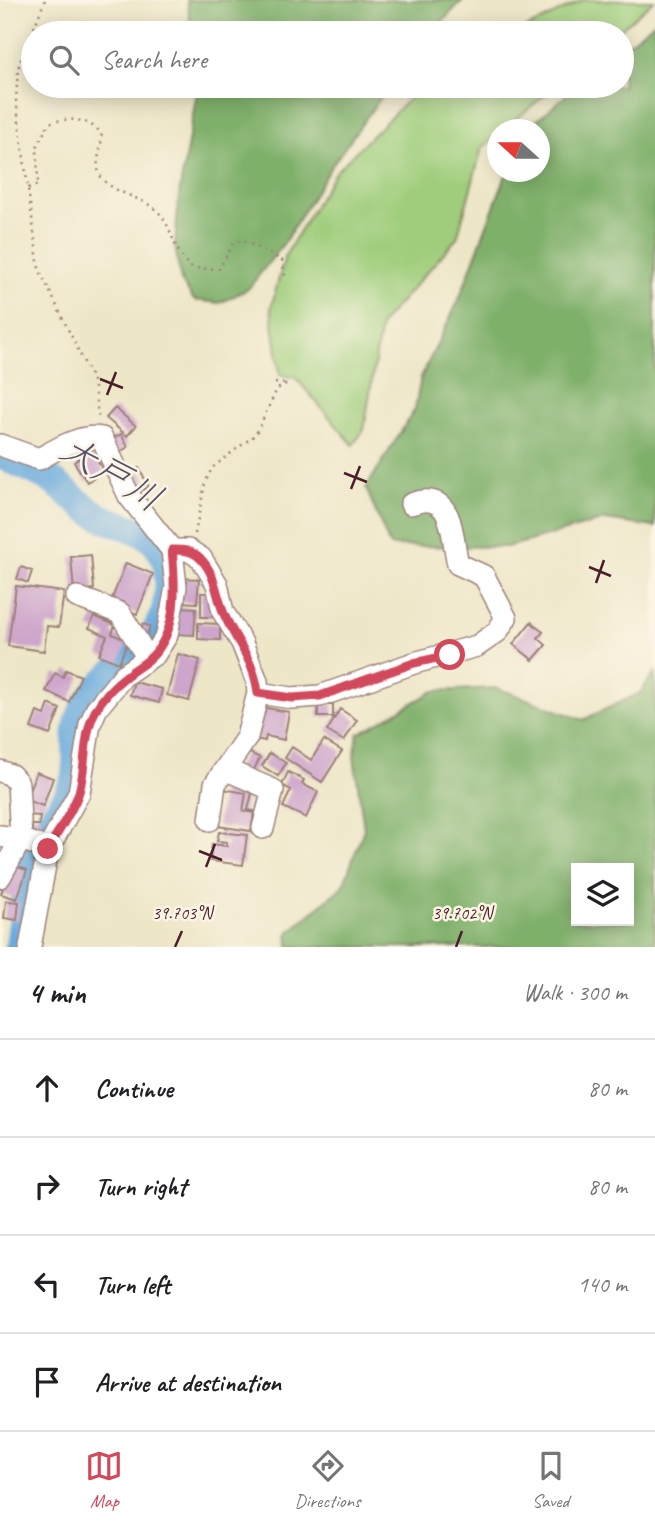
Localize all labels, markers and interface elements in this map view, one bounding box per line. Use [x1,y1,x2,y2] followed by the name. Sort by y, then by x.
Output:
[21,21,634,98] search box
[45,41,83,79] icon: search
[101,43,207,76] text: Search here
[487,119,550,182] north arrow
[52,425,171,522] water label: 大戸川
[434,639,465,670] route start
[32,833,63,864] route end
[571,863,634,926] map controls
[571,863,634,926] button: layers
[152,902,215,924] text: 39.703°N
[432,902,495,924] text: 39.702°N
[28,974,85,1012] text: 4 min
[523,978,627,1007] text: Walk · 300 m
[28,1069,66,1107] icon: ahead
[95,1072,173,1105] text: Continue
[588,1074,627,1103] text: 80 m
[28,1167,66,1205] icon: right
[95,1170,186,1203] text: Turn right
[588,1172,627,1201] text: 80 m
[28,1265,66,1303] icon: left
[95,1268,170,1301] text: Turn left
[578,1270,627,1299] text: 140 m
[28,1363,66,1401] icon: arrive
[95,1366,281,1399] text: Arrive at destination
[85,1447,123,1513] tab: Map
[294,1447,361,1513] tab: Directions
[532,1447,570,1513] tab: Saved

